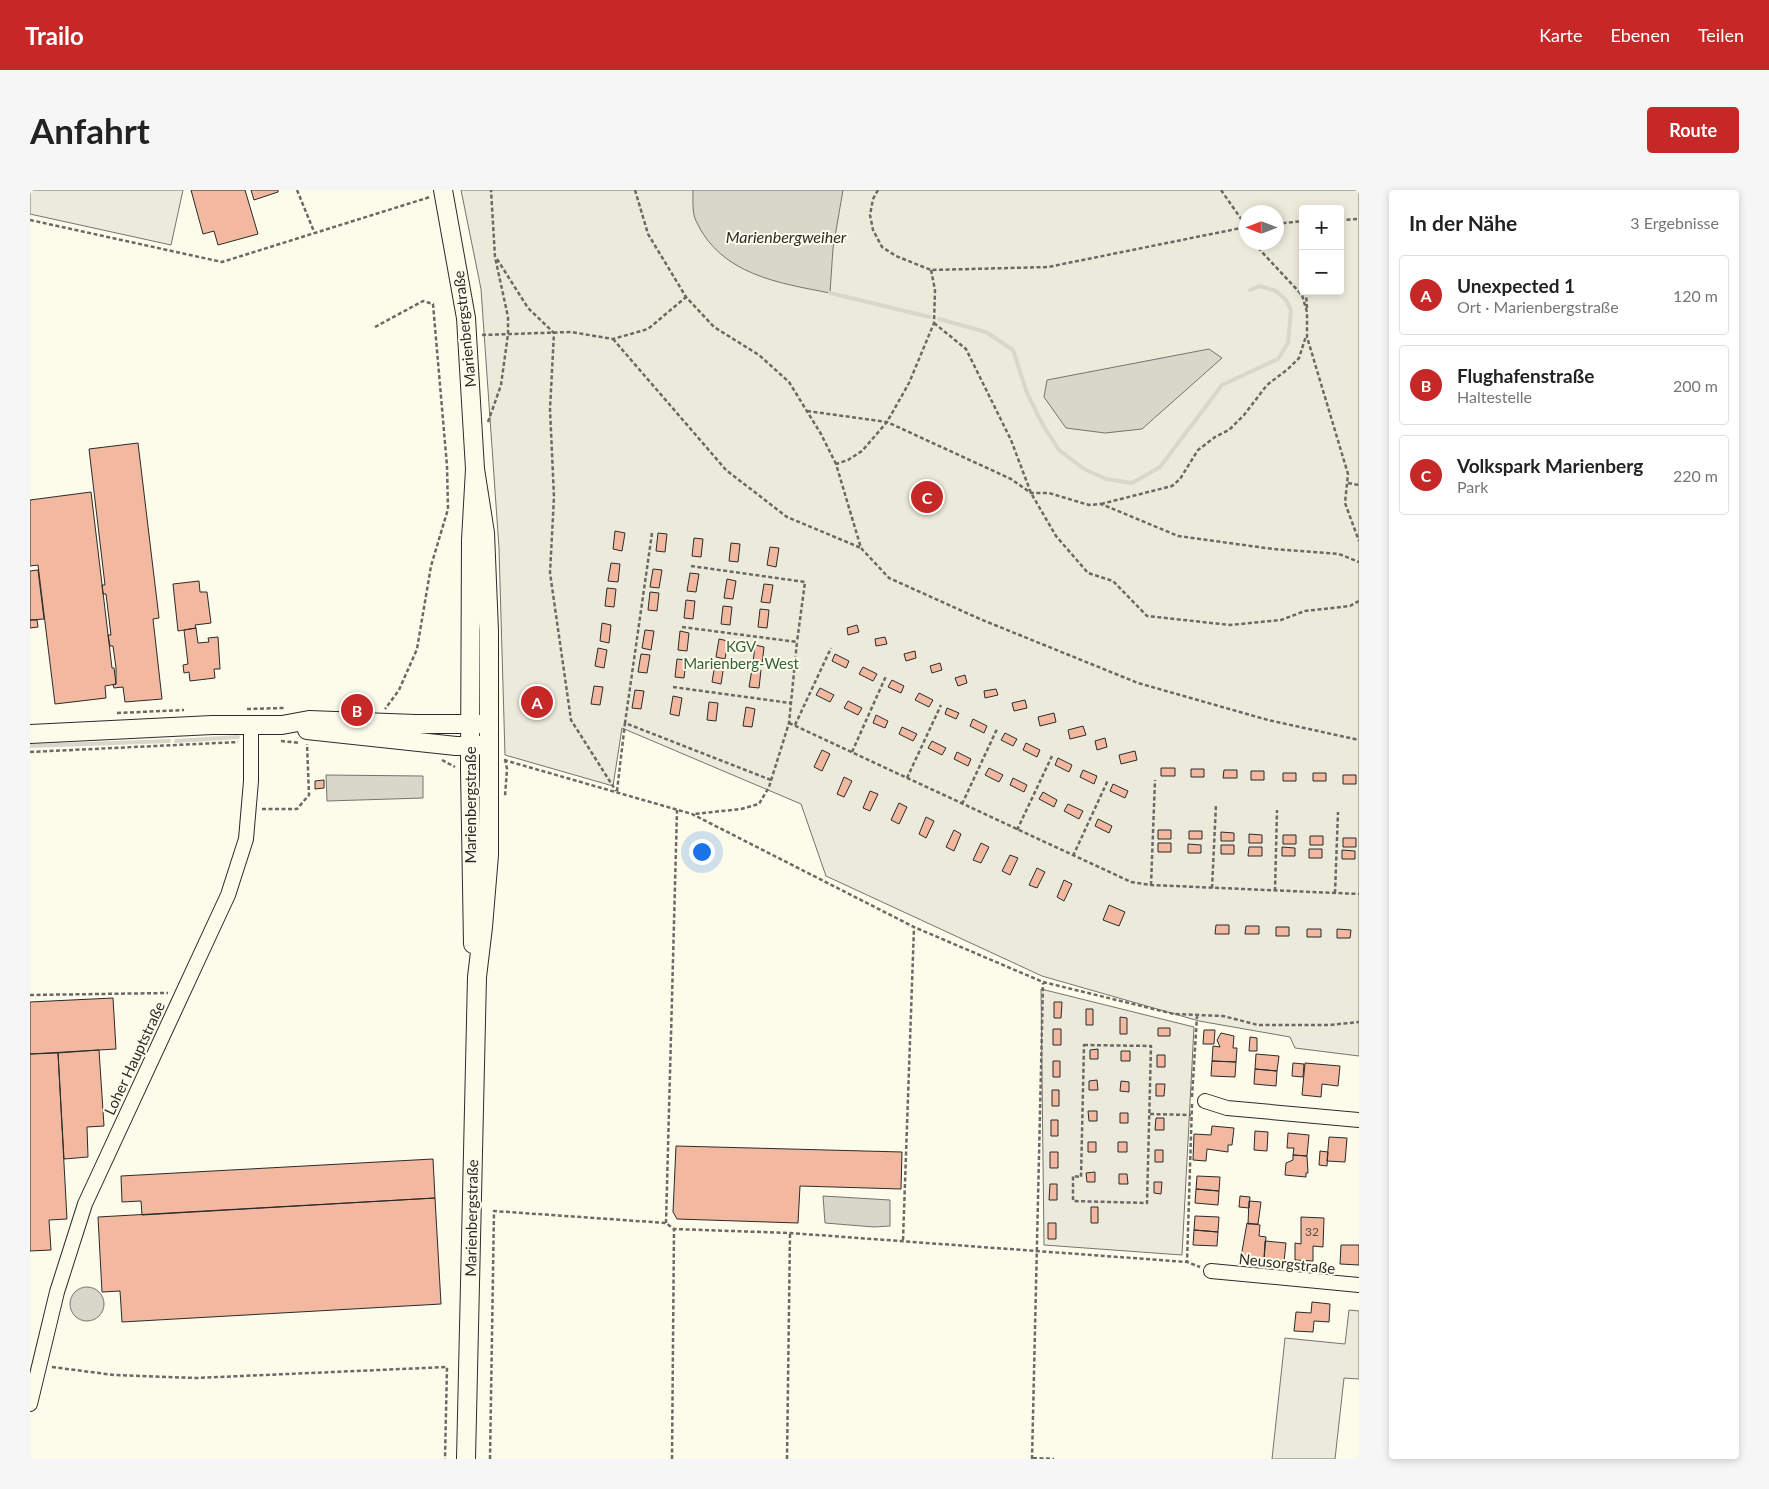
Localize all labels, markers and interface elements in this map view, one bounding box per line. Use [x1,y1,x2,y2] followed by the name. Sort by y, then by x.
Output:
[25,21,84,50] text: Trailo
[1539,24,1582,46] text: Karte
[1610,24,1670,46] text: Ebenen
[1698,24,1744,46] text: Teilen
[1647,107,1739,153] button: Route
[30,109,150,151] text: Anfahrt
[1239,205,1284,250] north arrow
[1299,205,1344,295] map controls
[1299,205,1344,250] button: +
[1409,210,1517,235] text: In der Nähe
[1630,213,1719,232] text: 3 Ergebnisse
[726,227,847,246] water label: Marienbergweiher
[1299,250,1344,295] button: −
[449,270,479,388] street label: Marienbergstraße
[1457,274,1575,297] text: Unexpected 1
[1420,286,1432,305] text: A
[1673,286,1718,305] text: 120 m
[1457,297,1619,316] text: Ort · Marienbergstraße
[1457,364,1594,387] text: Flughafenstraße
[1421,376,1431,395] text: B
[1673,376,1718,395] text: 200 m
[1457,387,1532,406] text: Haltestelle
[1457,454,1643,477] text: Volkspark Marienberg
[1421,466,1431,485] text: C
[1673,466,1718,485] text: 220 m
[1457,477,1488,496] text: Park
[911,478,943,516] pin: C
[683,637,799,672] park label: KGV Marienberg-West
[521,683,553,721] pin: A
[341,691,373,729] pin: B
[461,746,479,864] street label: Marienbergstraße
[689,839,715,865] your location
[100,998,168,1118] street label: Loher Hauptstraße
[461,1159,481,1277] street label: Marienbergstraße
[1305,1224,1319,1239] house number: 32
[1238,1249,1336,1277] street label: Neusorgstraße

